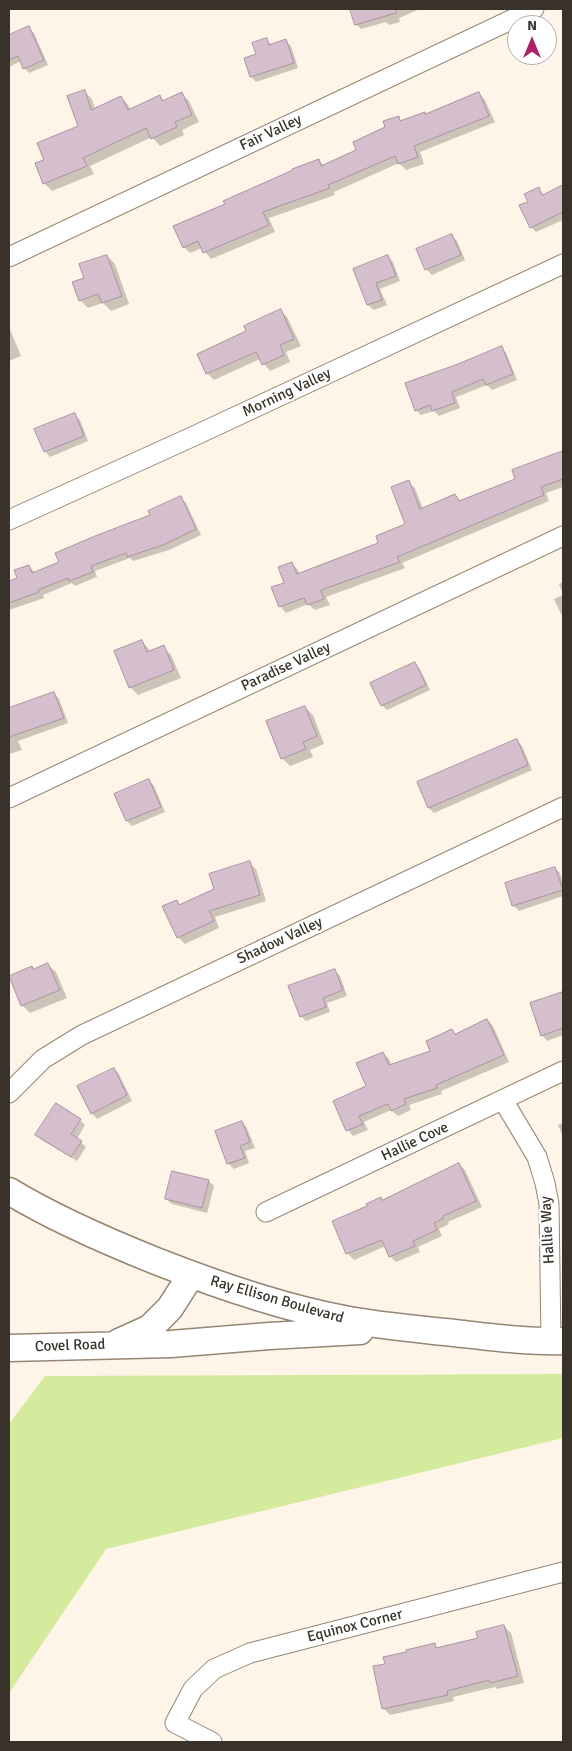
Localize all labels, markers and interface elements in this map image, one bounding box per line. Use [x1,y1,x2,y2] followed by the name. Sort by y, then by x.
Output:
[507,15,557,65] north arrow
[527,17,537,34] text: N
[237,111,305,155] street label: Fair Valley
[240,365,334,421] street label: Morning Valley
[238,638,334,696] street label: Paradise Valley
[234,913,326,969] street label: Shadow Valley
[379,1119,451,1165] street label: Hallie Cove
[537,1196,559,1264] street label: Hallie Way
[208,1272,346,1328] street label: Ray Ellison Boulevard
[34,1336,106,1356] street label: Covel Road
[305,1605,405,1647] street label: Equinox Corner

